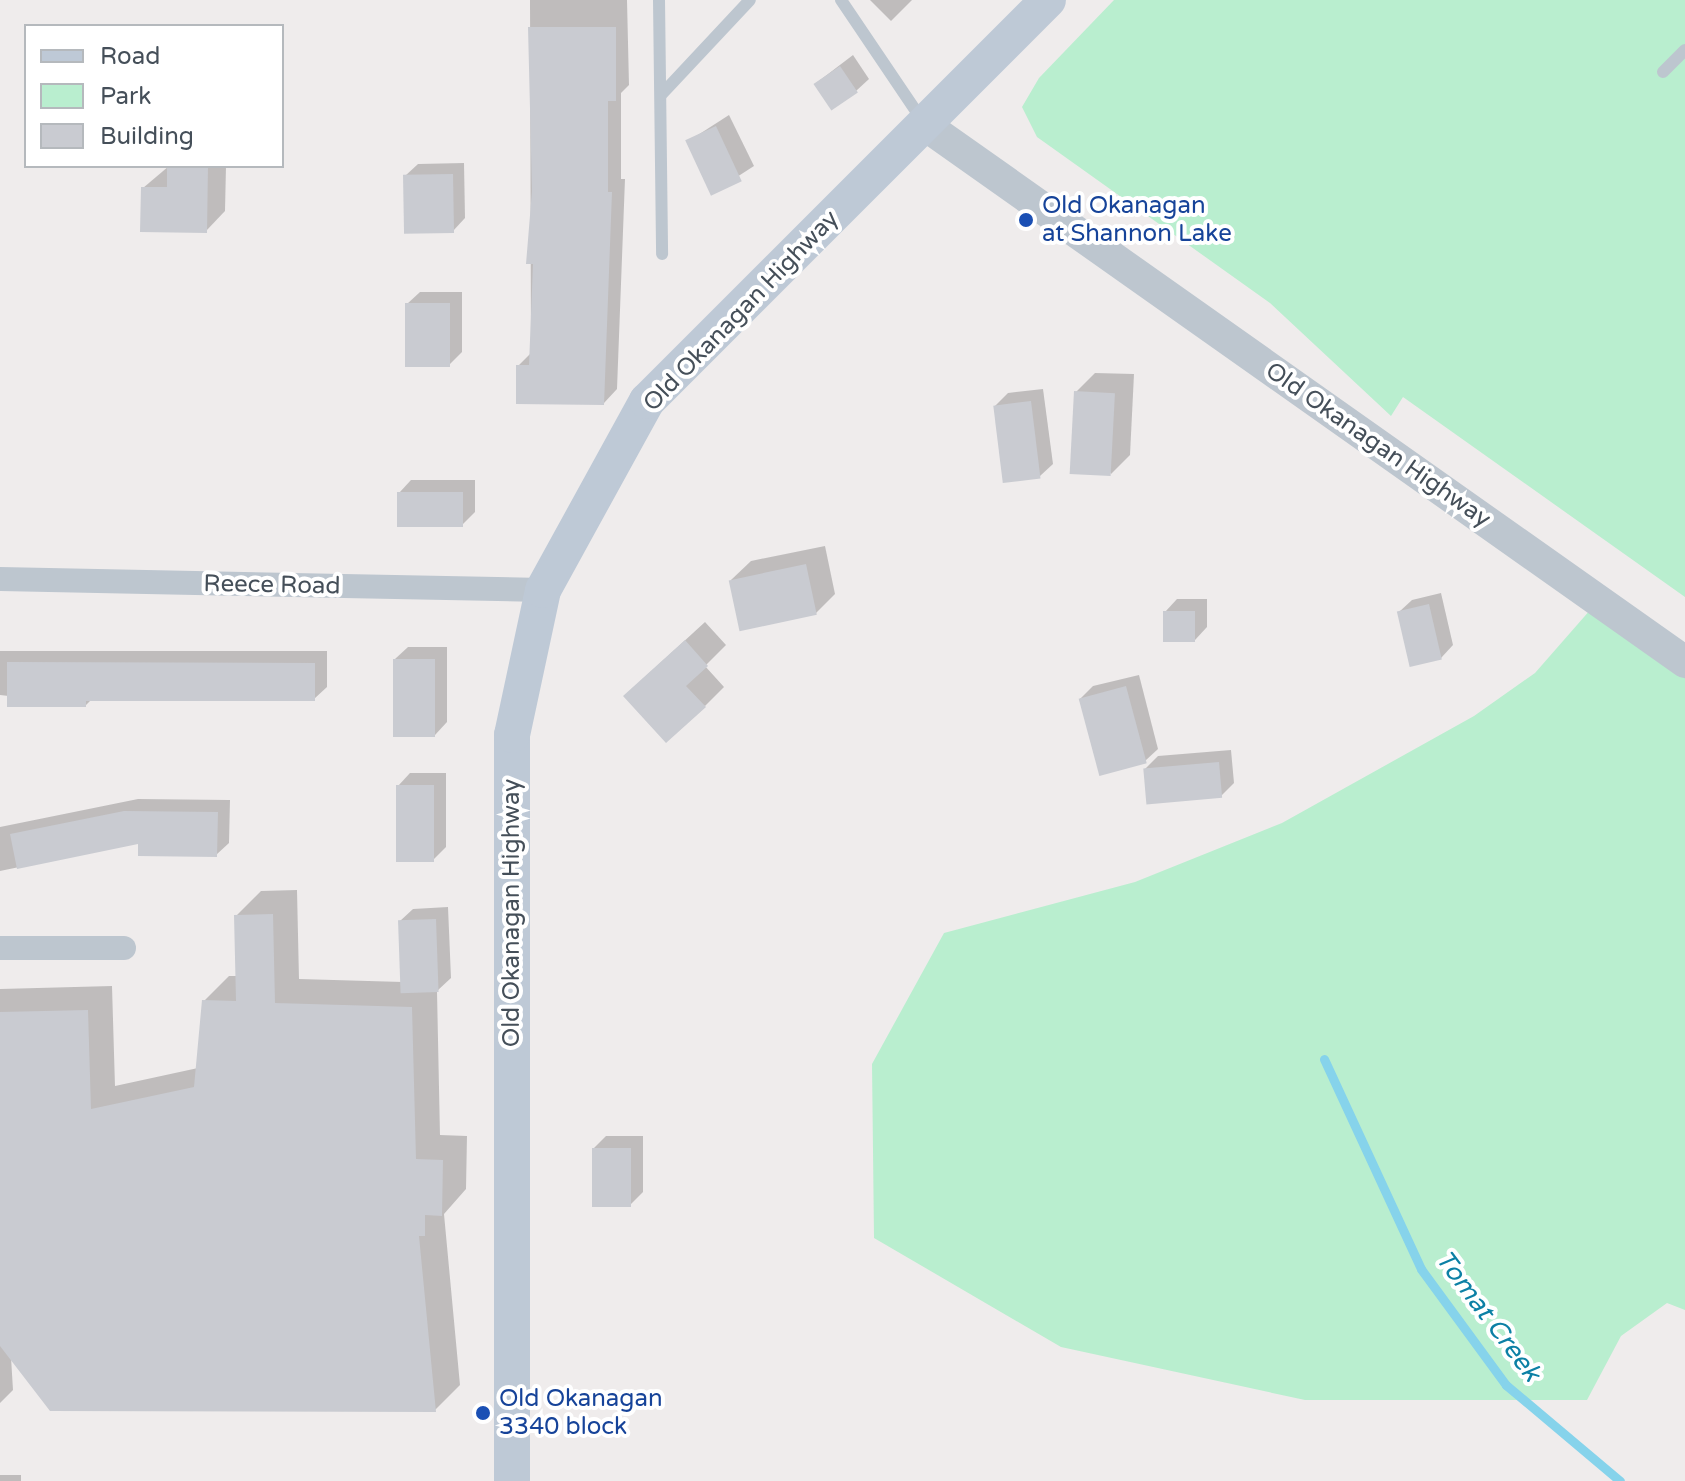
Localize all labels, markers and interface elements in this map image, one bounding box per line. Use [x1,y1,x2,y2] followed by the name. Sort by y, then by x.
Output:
[24,24,284,168] legend
[100,42,160,71] text: Road
[100,82,151,111] text: Park
[100,122,194,151] text: Building
[1042,192,1232,248] place label: Old Okanagan at Shannon Lake
[637,205,845,417] street label: Old Okanagan Highway
[1017,211,1035,229] marker: Old Okanagan at Shannon Lake
[1260,356,1496,534] street label: Old Okanagan Highway
[203,569,341,601] street label: Reece Road
[498,779,526,1047] street label: Old Okanagan Highway
[1429,1244,1547,1388] water label: Tomat Creek
[499,1385,663,1441] place label: Old Okanagan 3340 block
[474,1404,492,1422] marker: Old Okanagan 3340 block

